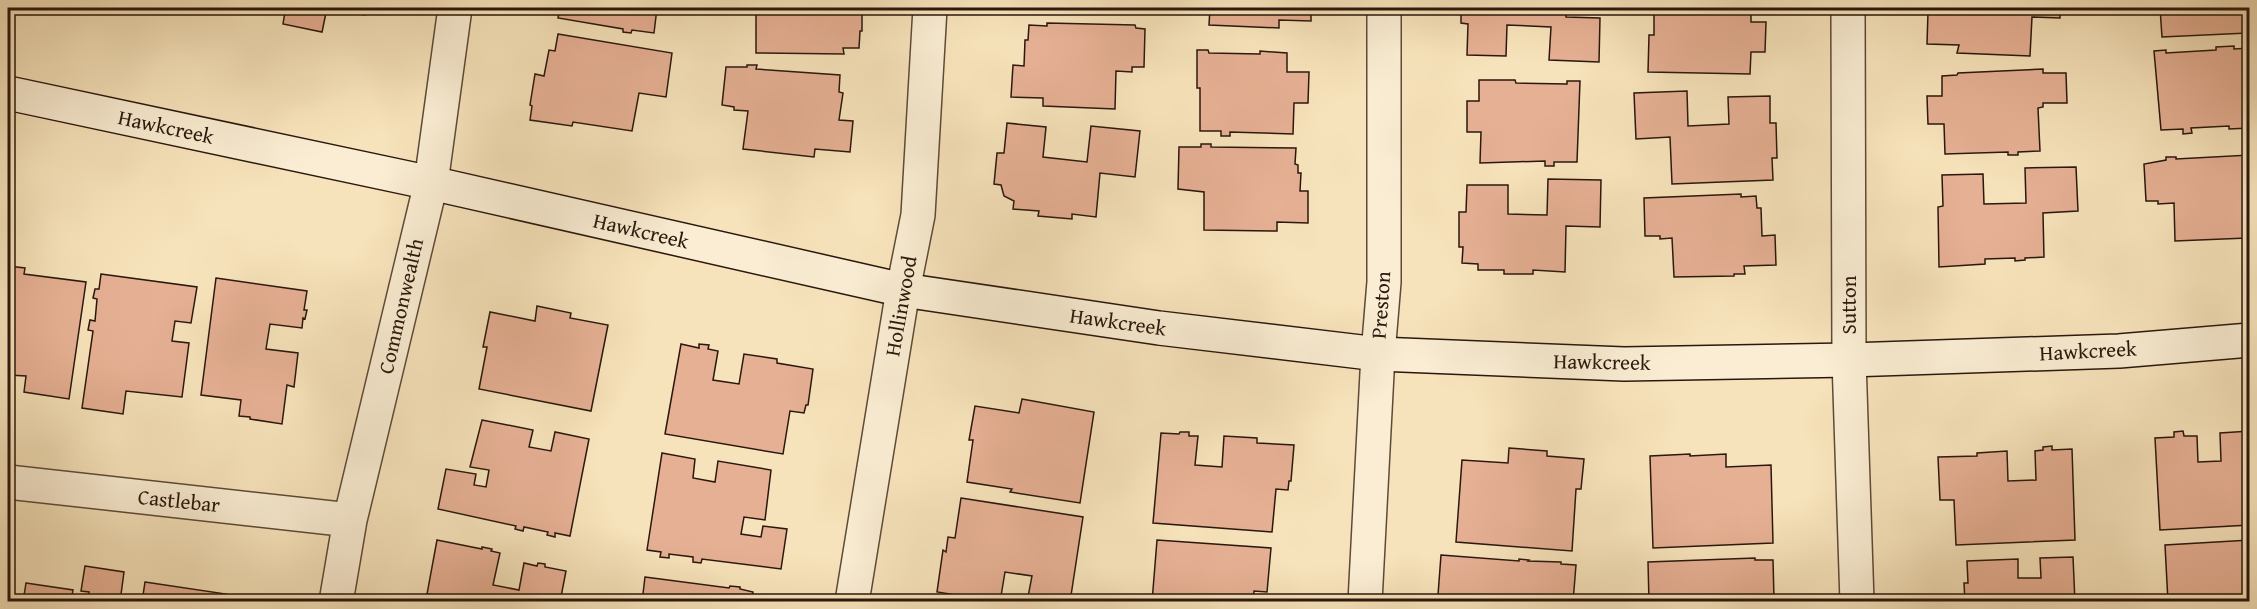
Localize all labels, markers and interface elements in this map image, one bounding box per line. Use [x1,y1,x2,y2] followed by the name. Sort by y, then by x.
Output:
[115,101,217,152] street label: Hawkcreek
[590,204,692,257] street label: Hawkcreek
[370,235,431,377] street label: Commonwealth
[876,253,925,359] street label: Hollinwood
[1363,270,1398,340] street label: Preston
[1833,275,1864,334] street label: Sutton
[1068,299,1169,344] street label: Hawkcreek
[2039,332,2138,369] street label: Hawkcreek
[1553,345,1651,378] street label: Hawkcreek
[137,481,222,520] street label: Castlebar

